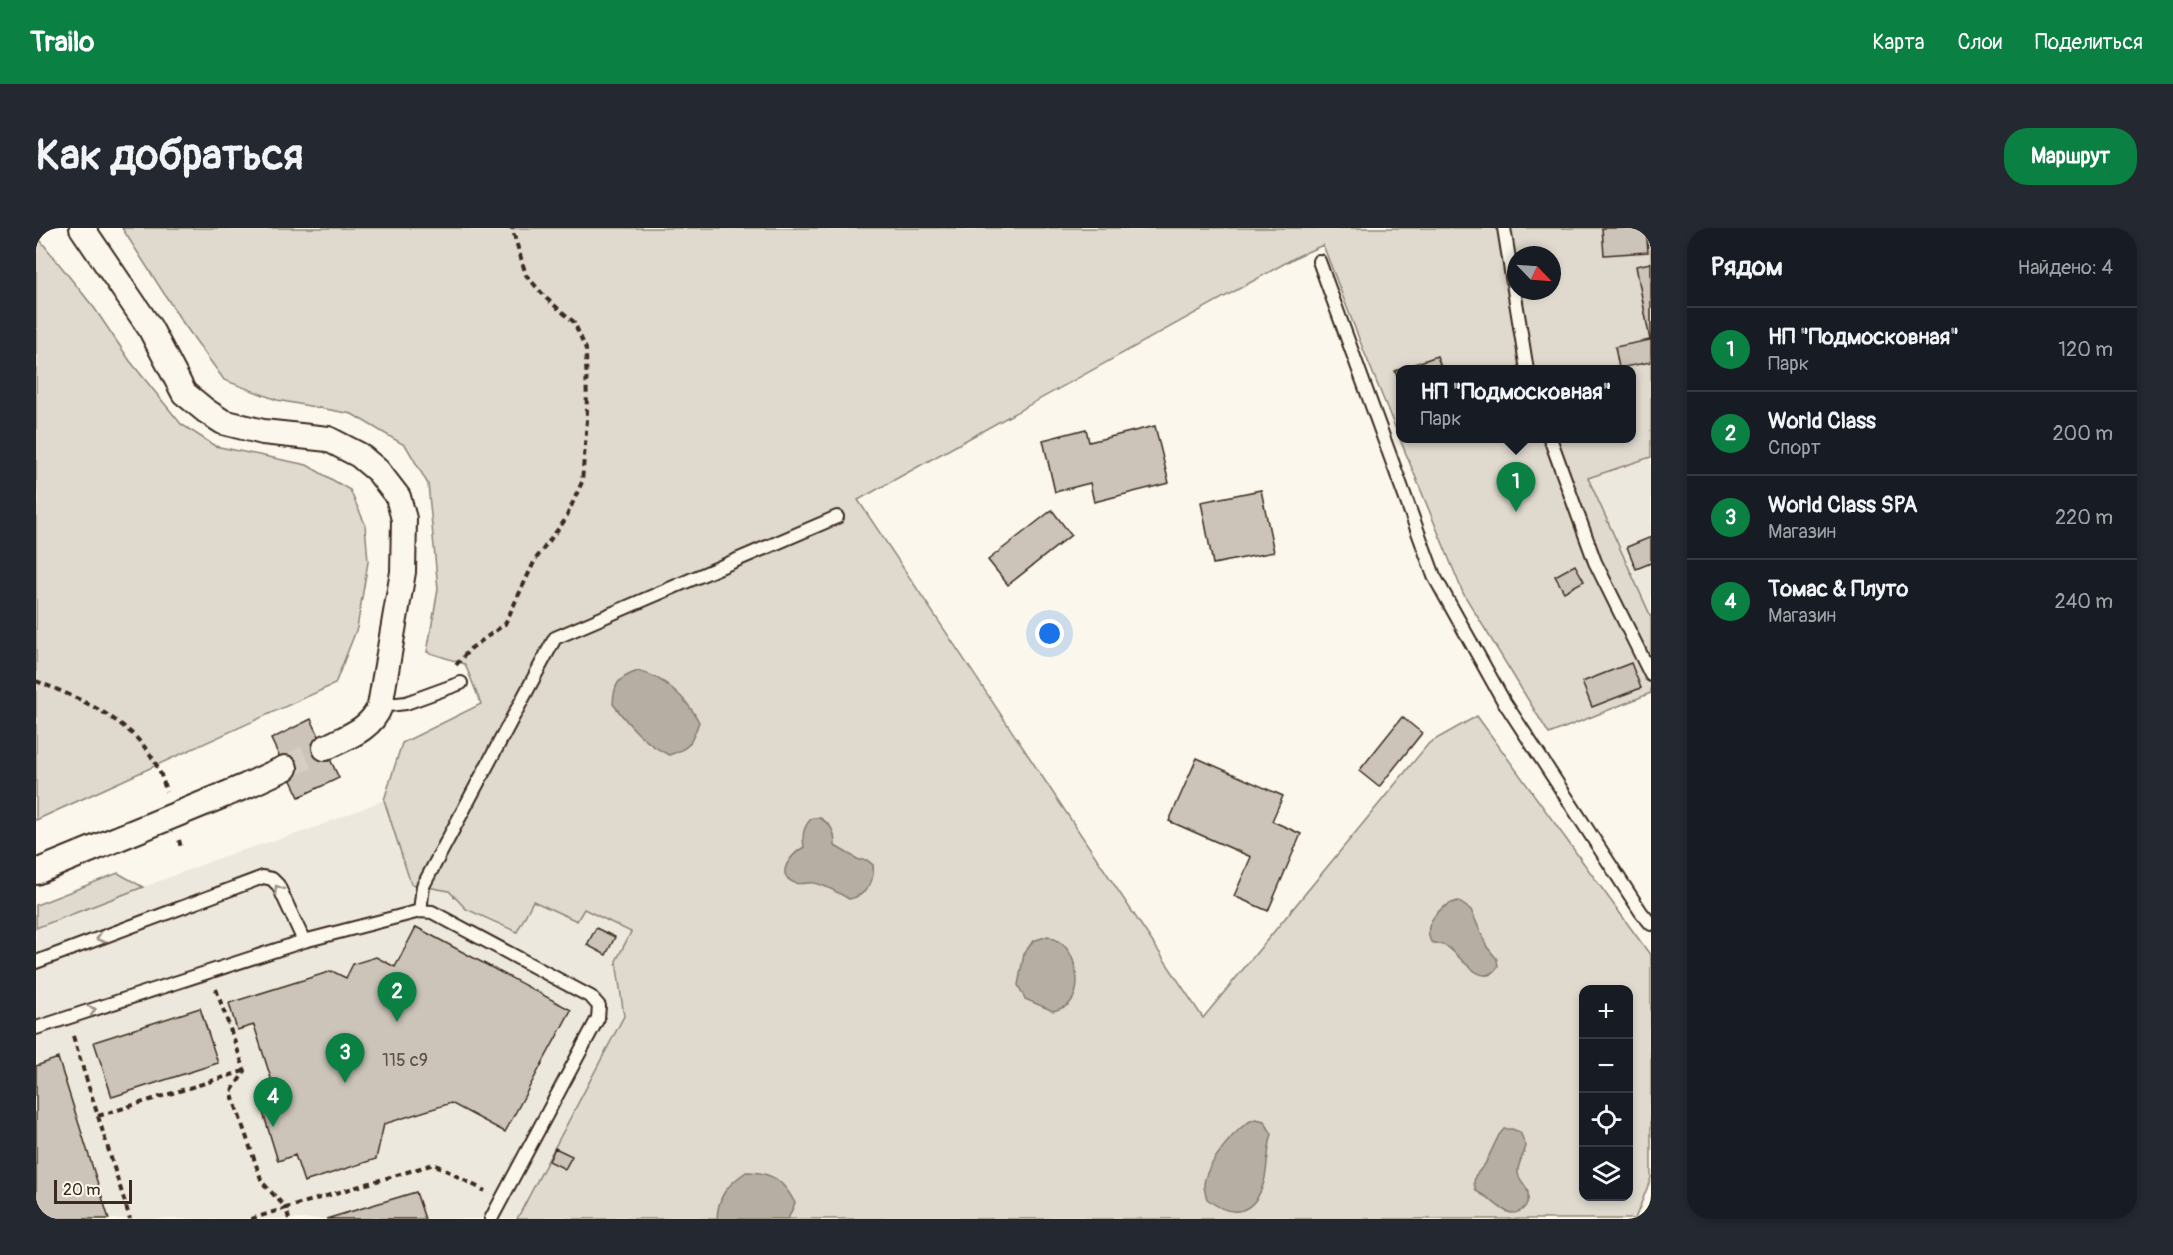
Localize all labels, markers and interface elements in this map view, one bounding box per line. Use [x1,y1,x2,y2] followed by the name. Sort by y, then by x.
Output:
[30,25,94,60] text: Trailo
[1872,29,1924,56] text: Карта
[1957,29,2002,56] text: Слои
[2035,29,2143,56] text: Поделиться
[2004,128,2137,185] button: Маршрут
[36,130,303,182] text: Как добраться
[1507,246,1561,300] north arrow
[1711,251,1783,283] text: Рядом
[2018,255,2113,280] text: Найдено: 4
[1768,323,1959,351] text: НП "Подмосковная"
[1727,337,1734,362] text: 1
[2058,337,2113,362] text: 120 m
[1768,351,1809,376] text: Парк
[1396,365,1636,443] popup
[1420,378,1612,406] text: НП "Подмосковная"
[1420,406,1462,431] text: Парк
[1768,407,1876,435] text: World Class
[1725,421,1736,446] text: 2
[2052,421,2113,446] text: 200 m
[1768,435,1821,460] text: Спорт
[1496,462,1536,512] pin: 1
[1768,491,1918,519] text: World Class SPA
[1725,505,1736,530] text: 3
[2055,505,2113,530] text: 220 m
[1768,519,1836,544] text: Магазин
[1768,575,1908,603] text: Томас & Плуто
[1725,589,1736,614] text: 4
[2054,589,2113,614] text: 240 m
[1768,603,1836,628] text: Магазин
[1035,619,1064,648] your location
[274,885,286,895] one-way arrow
[95,931,106,943] one-way arrow
[378,972,416,1022] pin: 2
[1579,985,1633,1201] map controls
[1579,985,1633,1039] button: +
[86,1005,97,1017] one-way arrow
[326,1034,364,1083] pin: 3
[1579,1039,1633,1093] button: −
[382,1049,428,1072] house number: 115 с9
[254,1078,292,1127] pin: 4
[1579,1093,1633,1147] button: locate
[1579,1147,1633,1201] button: layers
[54,1177,132,1204] scale bar
[63,1180,101,1200] text: 20 m

